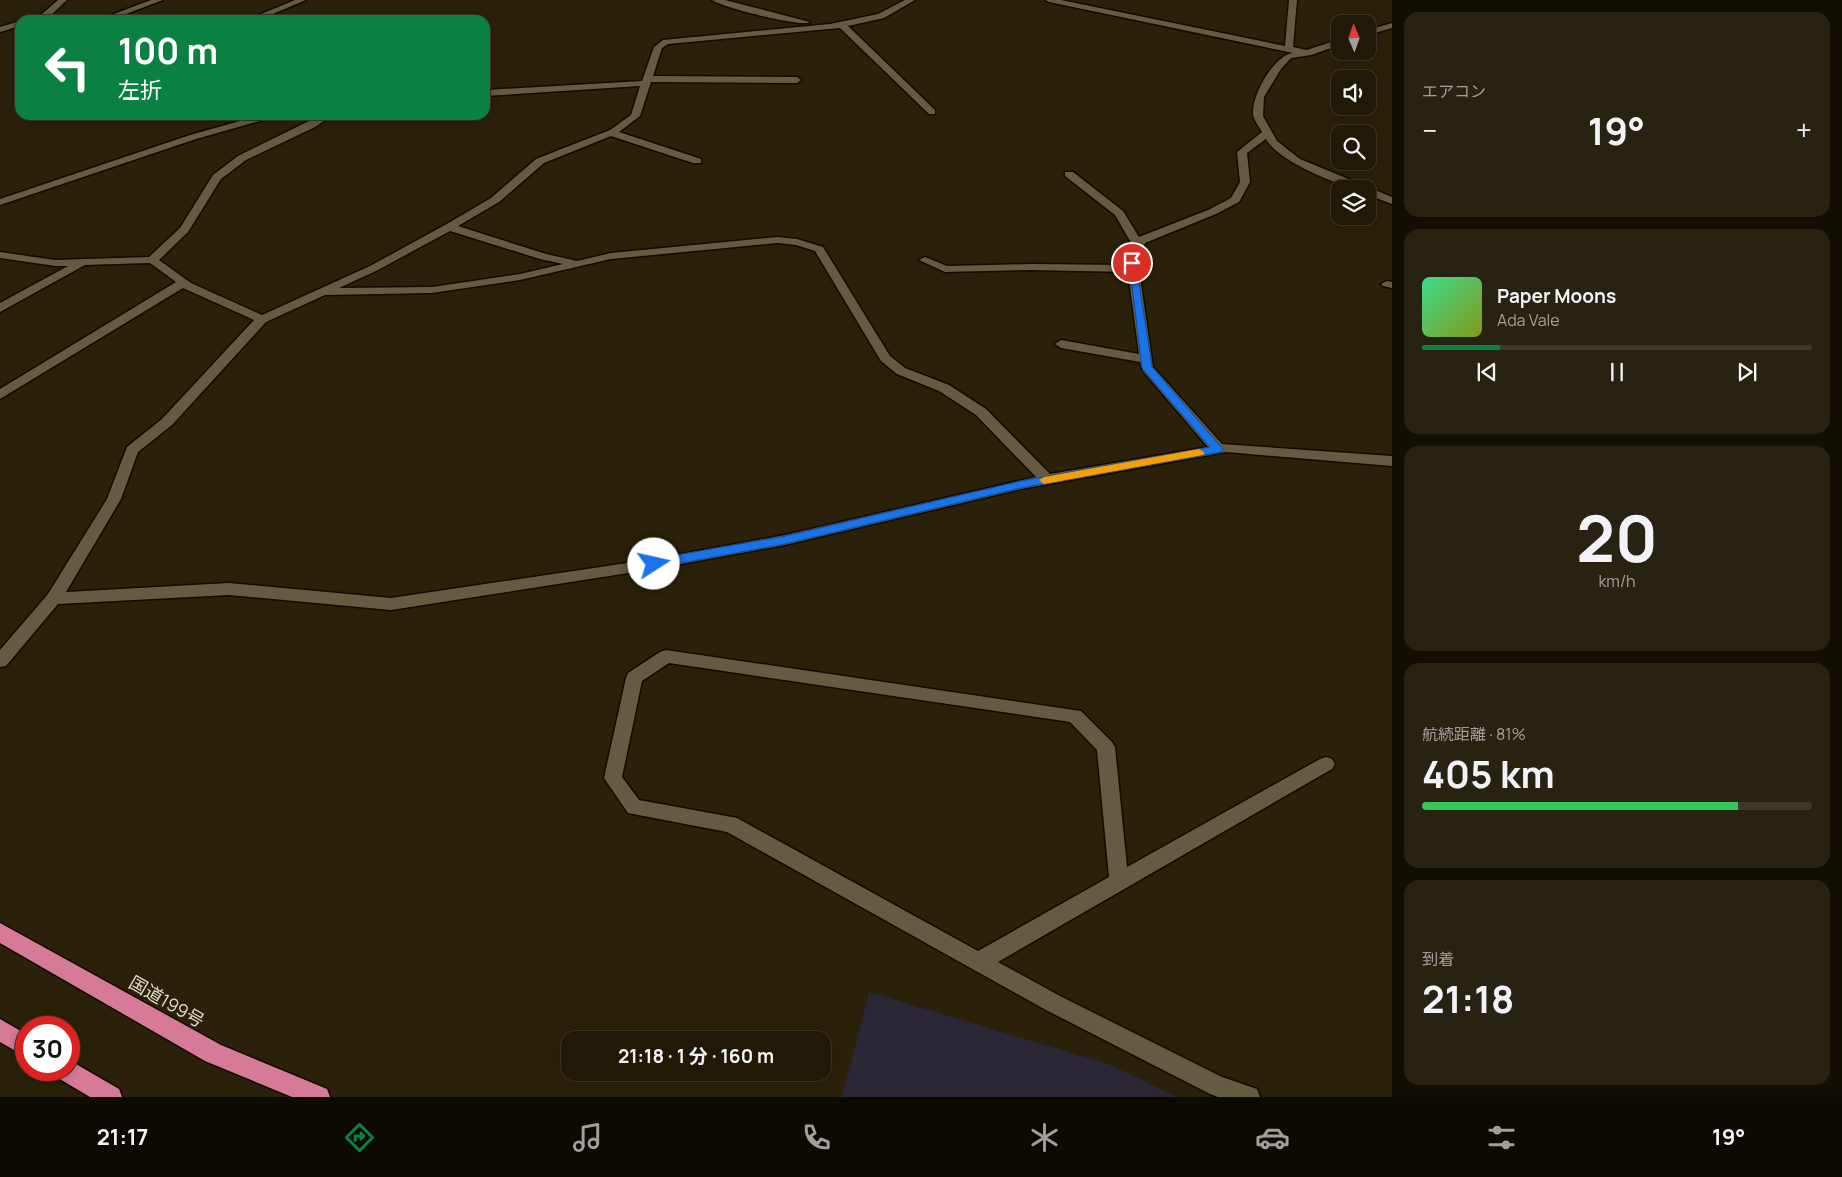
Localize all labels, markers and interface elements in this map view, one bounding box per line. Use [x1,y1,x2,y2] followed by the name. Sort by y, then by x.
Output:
[1331,15,1376,60] north arrow
[1331,15,1376,225] map controls
[118,27,218,75] text: 100 m
[35,35,100,100] icon: left
[1331,70,1376,115] button: sound
[118,75,162,105] text: 左折
[1422,80,1486,102] text: エアコン
[1588,104,1645,156] text: 19°
[1422,111,1437,149] text: −
[1796,111,1812,149] text: +
[1331,125,1376,170] button: search
[1331,180,1376,225] button: layers
[1111,242,1153,284] pin
[1118,249,1146,277] icon: arrive
[1497,283,1616,309] text: Paper Moons
[1497,309,1560,331] text: Ada Vale
[1473,358,1501,386] icon: previous
[1603,358,1631,386] icon: pause
[1733,358,1761,386] icon: next
[1576,493,1658,582] text: 20
[627,537,679,589] position arrow
[1598,570,1636,592] text: km/h
[1422,723,1526,745] text: 航続距離 · 81%
[1422,747,1555,799] text: 405 km
[1422,948,1454,970] text: 到着
[125,970,209,1032] street label: 国道199号
[1422,972,1514,1024] text: 21:18
[15,1016,80,1081] speed limit sign: 30
[618,1043,774,1069] text: 21:18 · 1 分 · 160 m
[342,1120,377,1155] icon: directions
[570,1120,605,1155] icon: music
[799,1120,834,1155] icon: phone
[1027,1120,1062,1155] icon: climate
[1255,1120,1290,1155] icon: car
[1484,1120,1519,1155] icon: filters
[97,1122,148,1152] text: 21:17
[1712,1122,1745,1152] text: 19°

